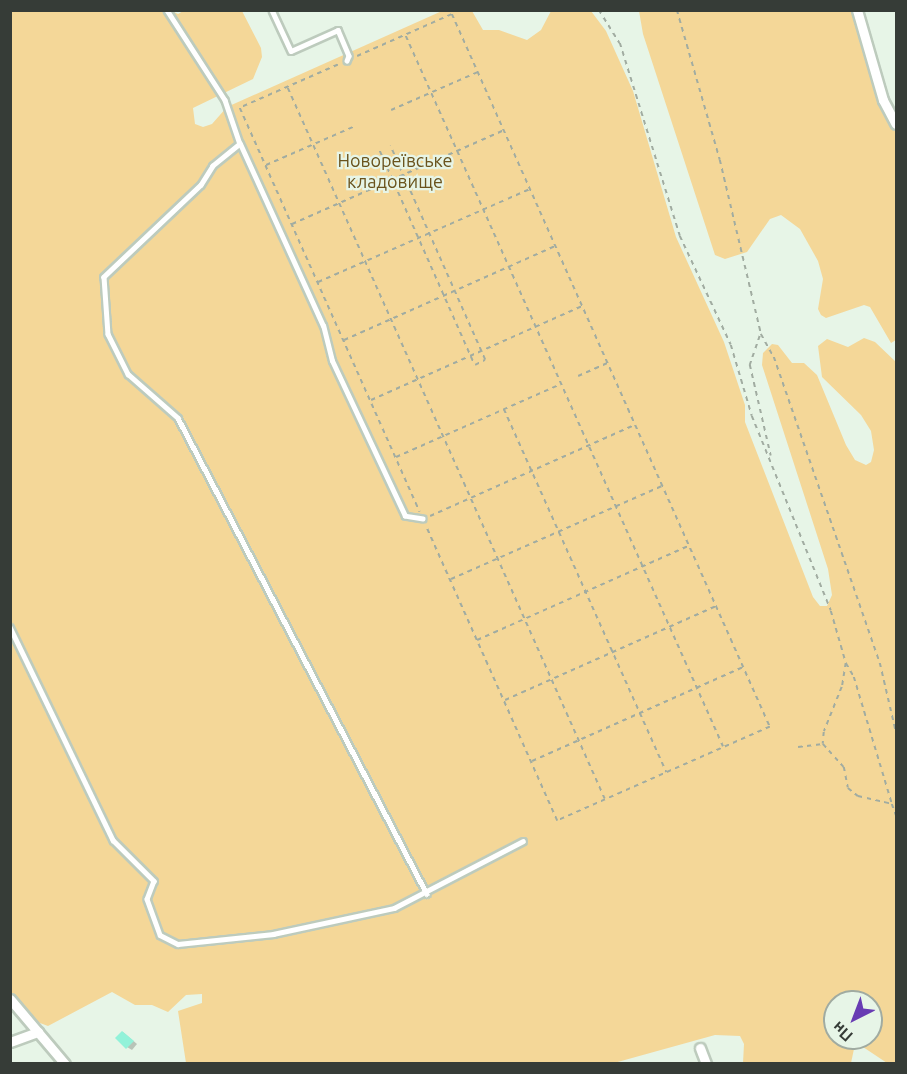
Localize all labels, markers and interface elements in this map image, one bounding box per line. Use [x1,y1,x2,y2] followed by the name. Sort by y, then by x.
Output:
[338,150,452,192] park label: Новореївське кладовище
[823,990,883,1050] north arrow
[828,1018,856,1046] text: Пн

